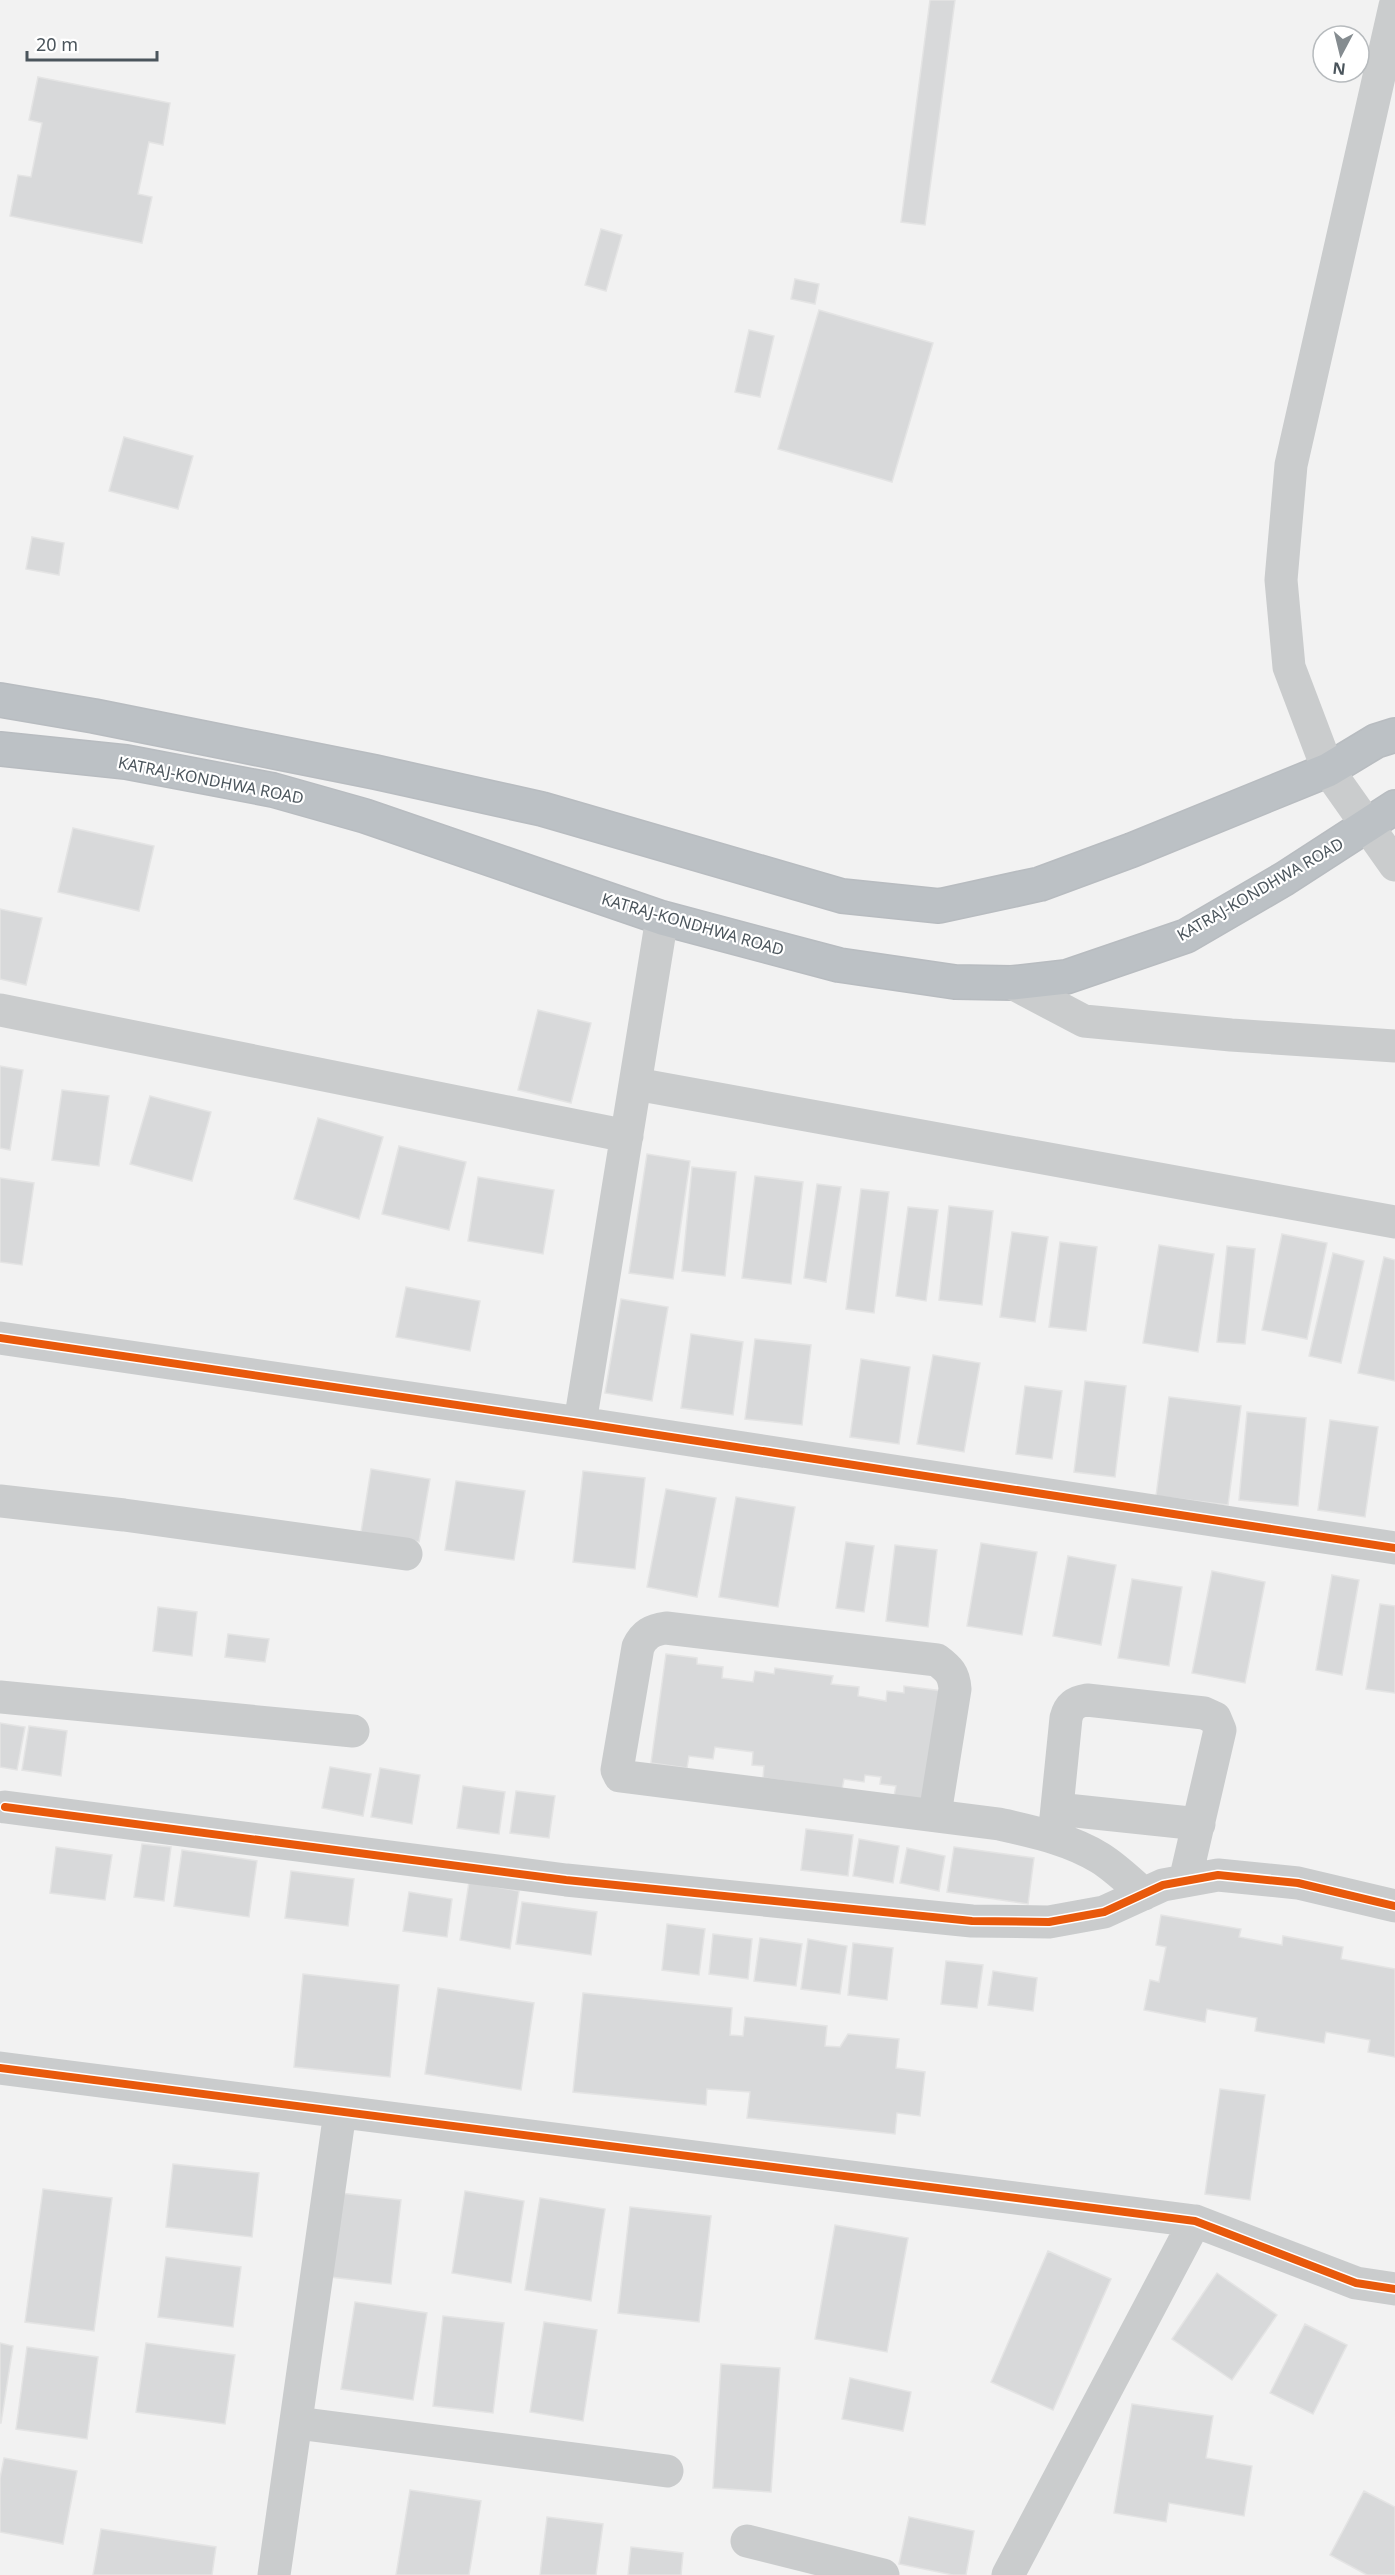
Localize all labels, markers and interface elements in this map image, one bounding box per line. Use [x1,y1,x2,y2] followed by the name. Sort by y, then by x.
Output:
[27,24,158,62] scale bar
[1311,24,1371,84] north arrow
[36,32,78,56] text: 20 m
[1331,57,1347,81] text: N
[116,751,306,809] street label: KATRAJ-KONDHWA ROAD
[1173,832,1347,946] street label: KATRAJ-KONDHWA ROAD
[599,887,787,961] street label: KATRAJ-KONDHWA ROAD

